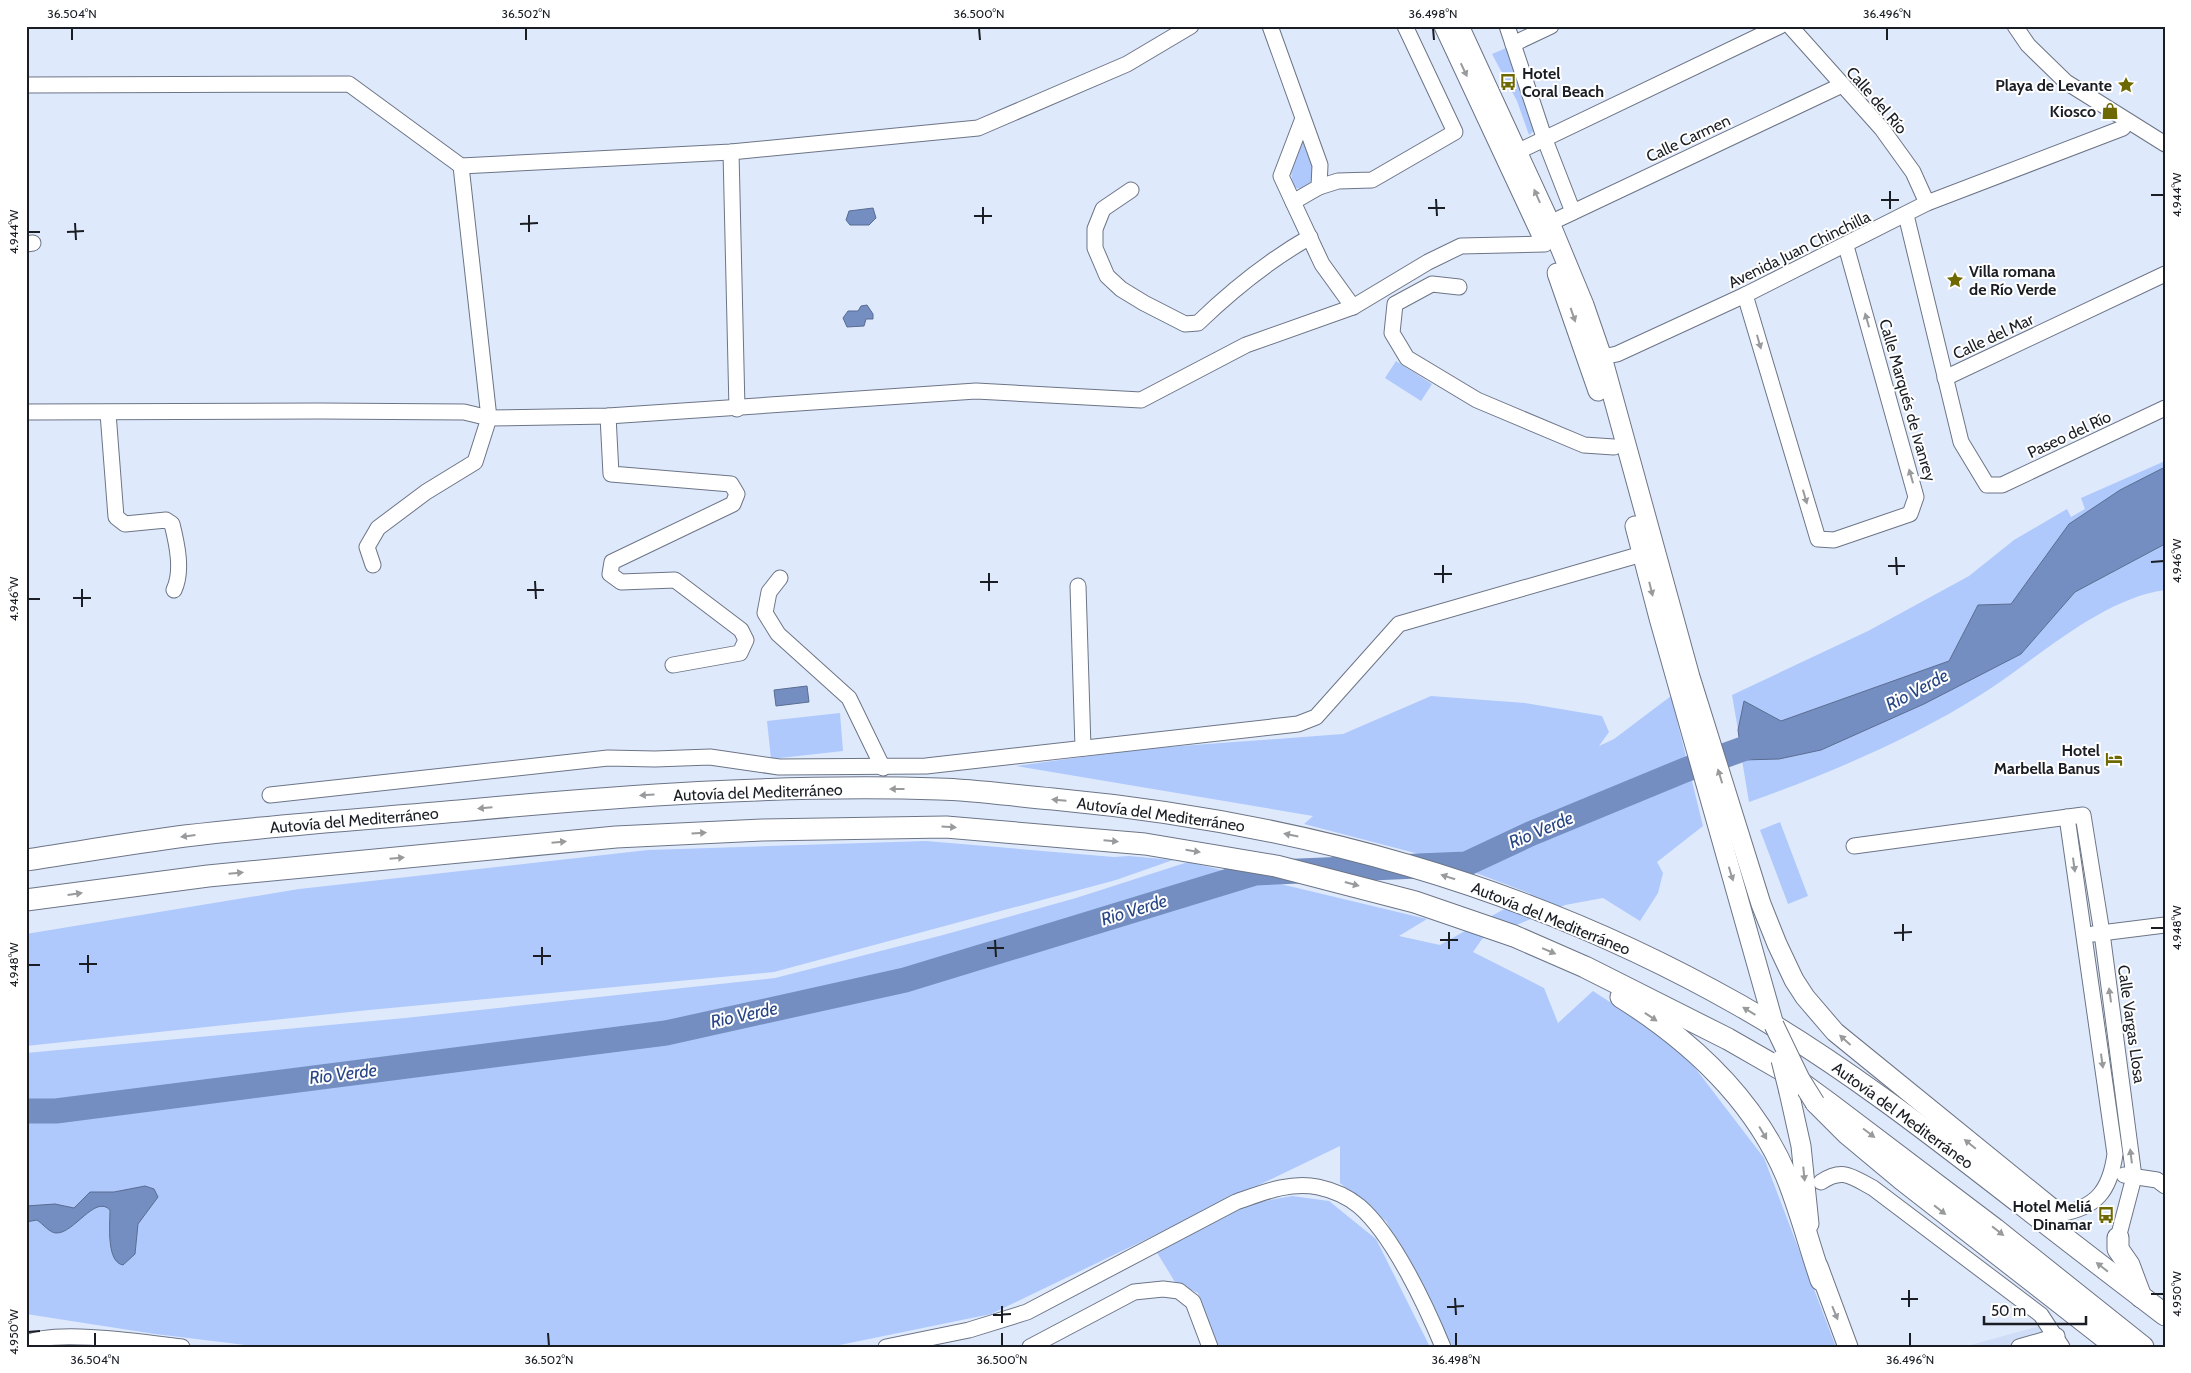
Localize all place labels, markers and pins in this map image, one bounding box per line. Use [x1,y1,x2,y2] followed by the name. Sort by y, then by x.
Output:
[1522,64,1604,101] place label: Hotel Coral Beach
[1498,72,1518,92] bus stop icon: Hotel Coral Beach
[2116,75,2136,95] place icon: Playa de Levante
[1995,76,2112,95] place label: Playa de Levante
[2100,101,2120,121] shop icon: Kiosco
[2049,102,2096,121] place label: Kiosco
[1969,262,2056,299] place label: Villa romana de Río Verde
[1945,270,1965,290] place icon: Villa romana de Río Verde
[1994,741,2100,778] place label: Hotel Marbella Banus
[2104,749,2124,769] hotel icon: Hotel Marbella Banus
[2013,1197,2093,1234] place label: Hotel Meliá Dinamar
[2096,1205,2116,1225] bus stop icon: Hotel Meliá Dinamar

